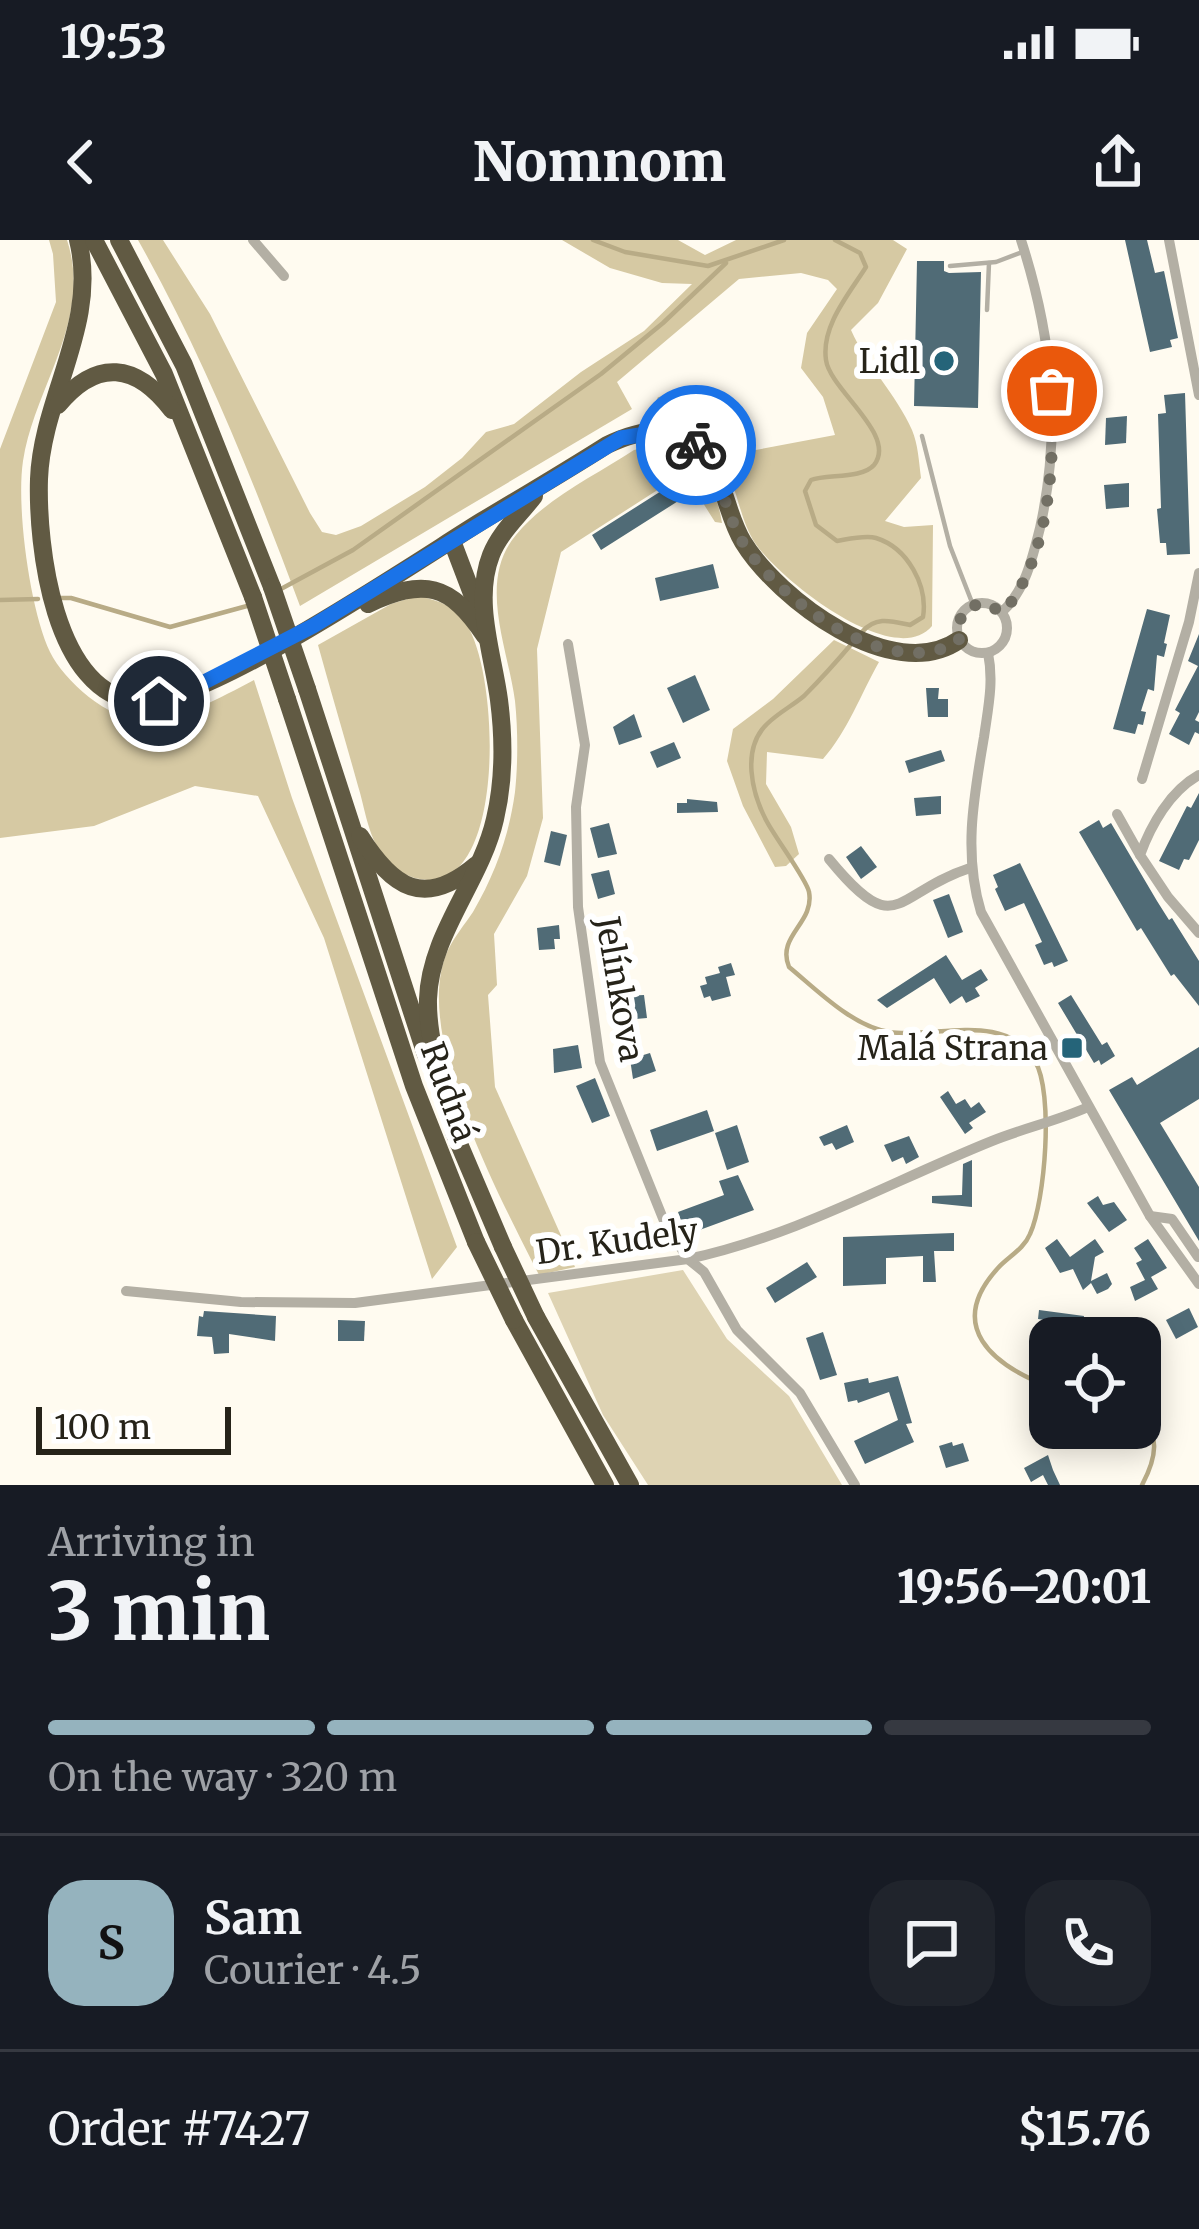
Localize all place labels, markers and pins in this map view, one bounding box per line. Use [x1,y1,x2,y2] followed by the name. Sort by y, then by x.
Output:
[1001,340,1103,442] pin
[859,341,920,382] place label: Lidl
[931,348,957,374] marker: Lidl
[108,650,210,752] pin
[858,1028,1048,1069] place label: Malá Strana
[1059,1035,1085,1061] marker: Malá Strana

